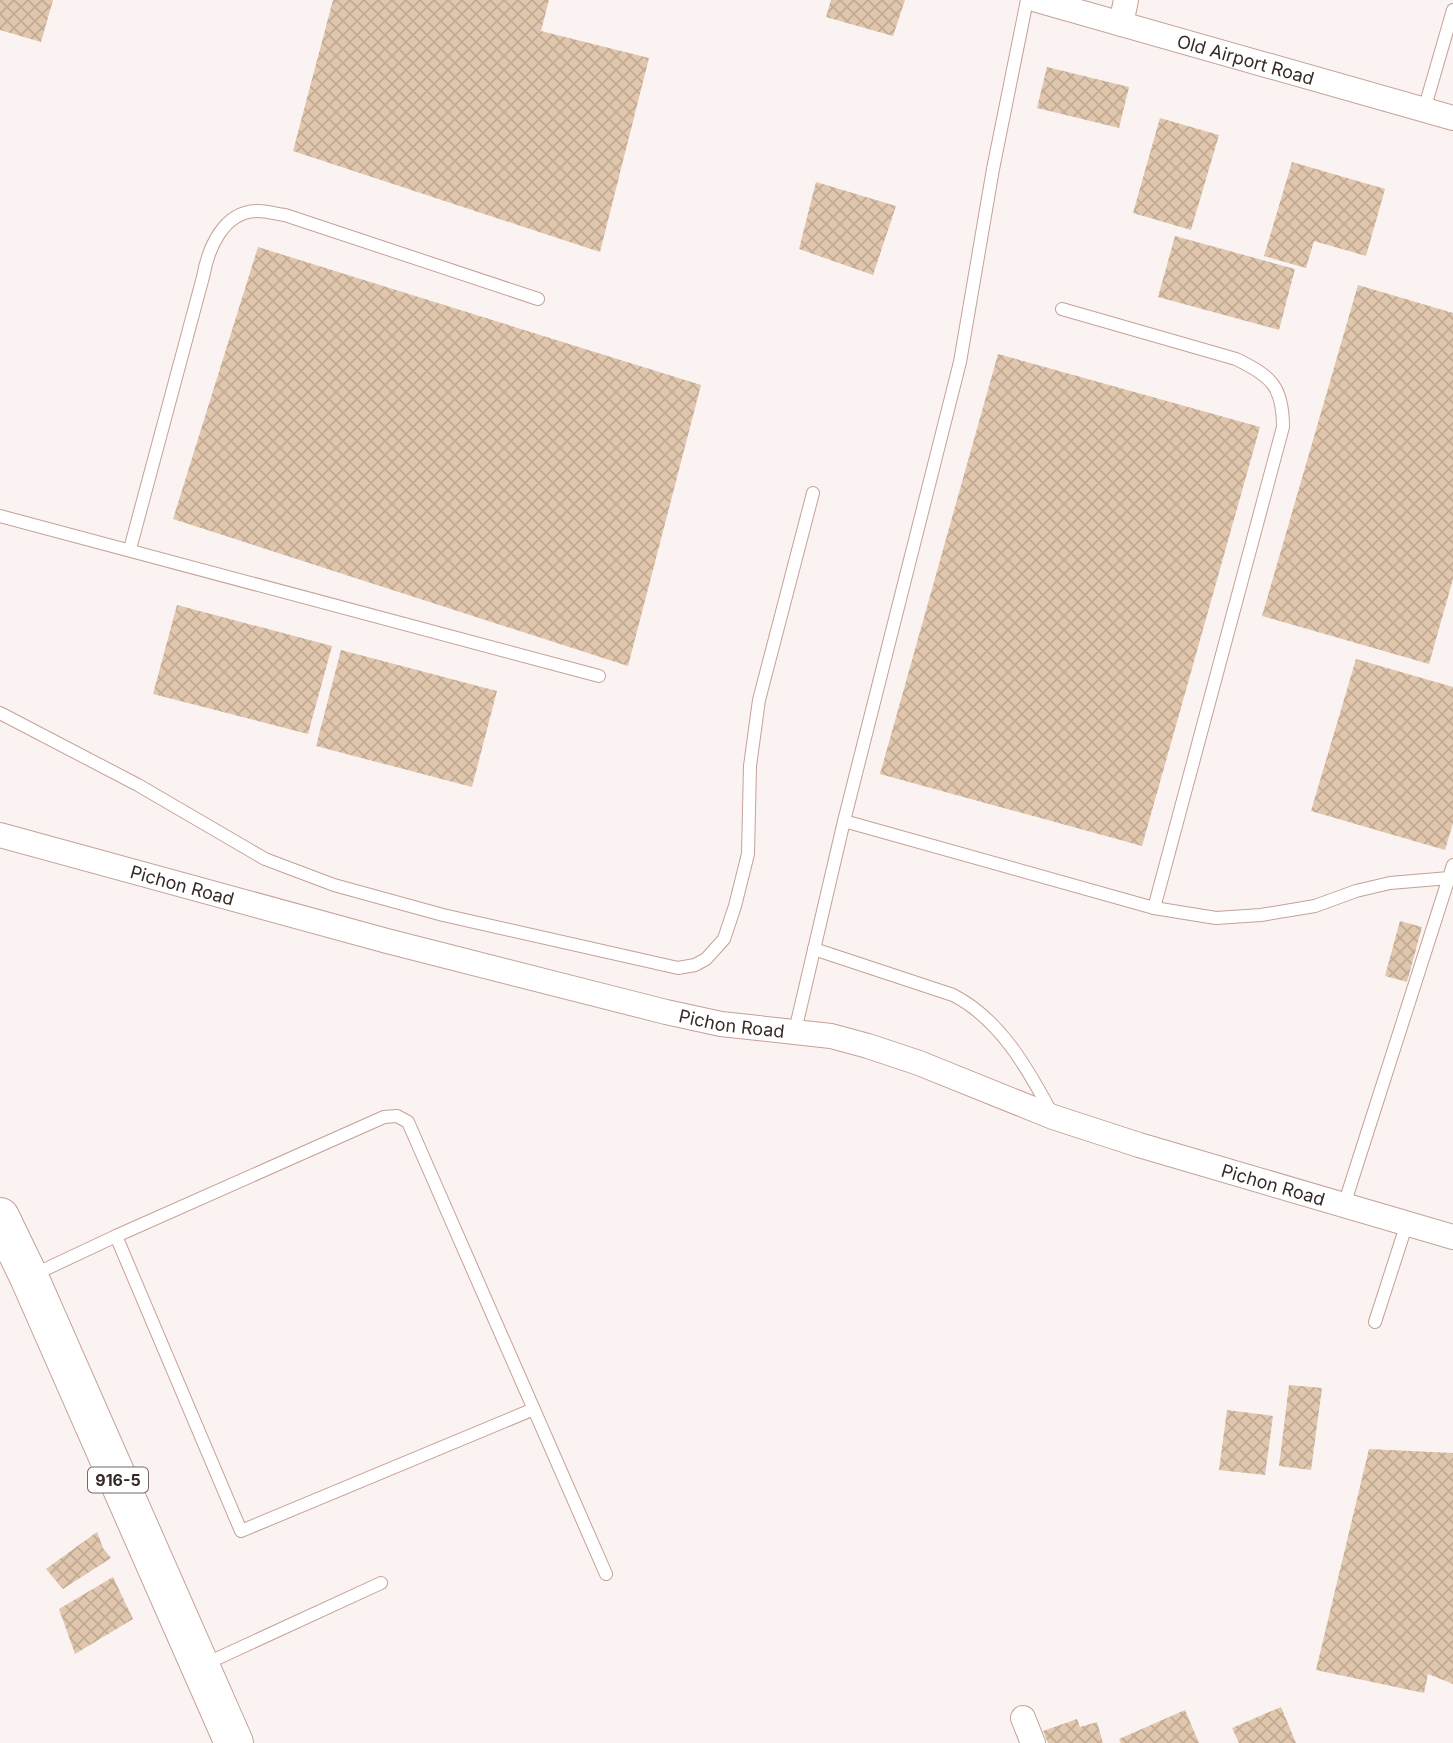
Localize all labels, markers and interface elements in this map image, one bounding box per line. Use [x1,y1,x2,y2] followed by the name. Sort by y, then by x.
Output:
[1175,30,1317,89] street label: Old Airport Road
[128,861,237,909] street label: Pichon Road
[677,1005,786,1041] street label: Pichon Road
[1219,1159,1327,1209] street label: Pichon Road
[88,1468,148,1492] road number: 916-5

